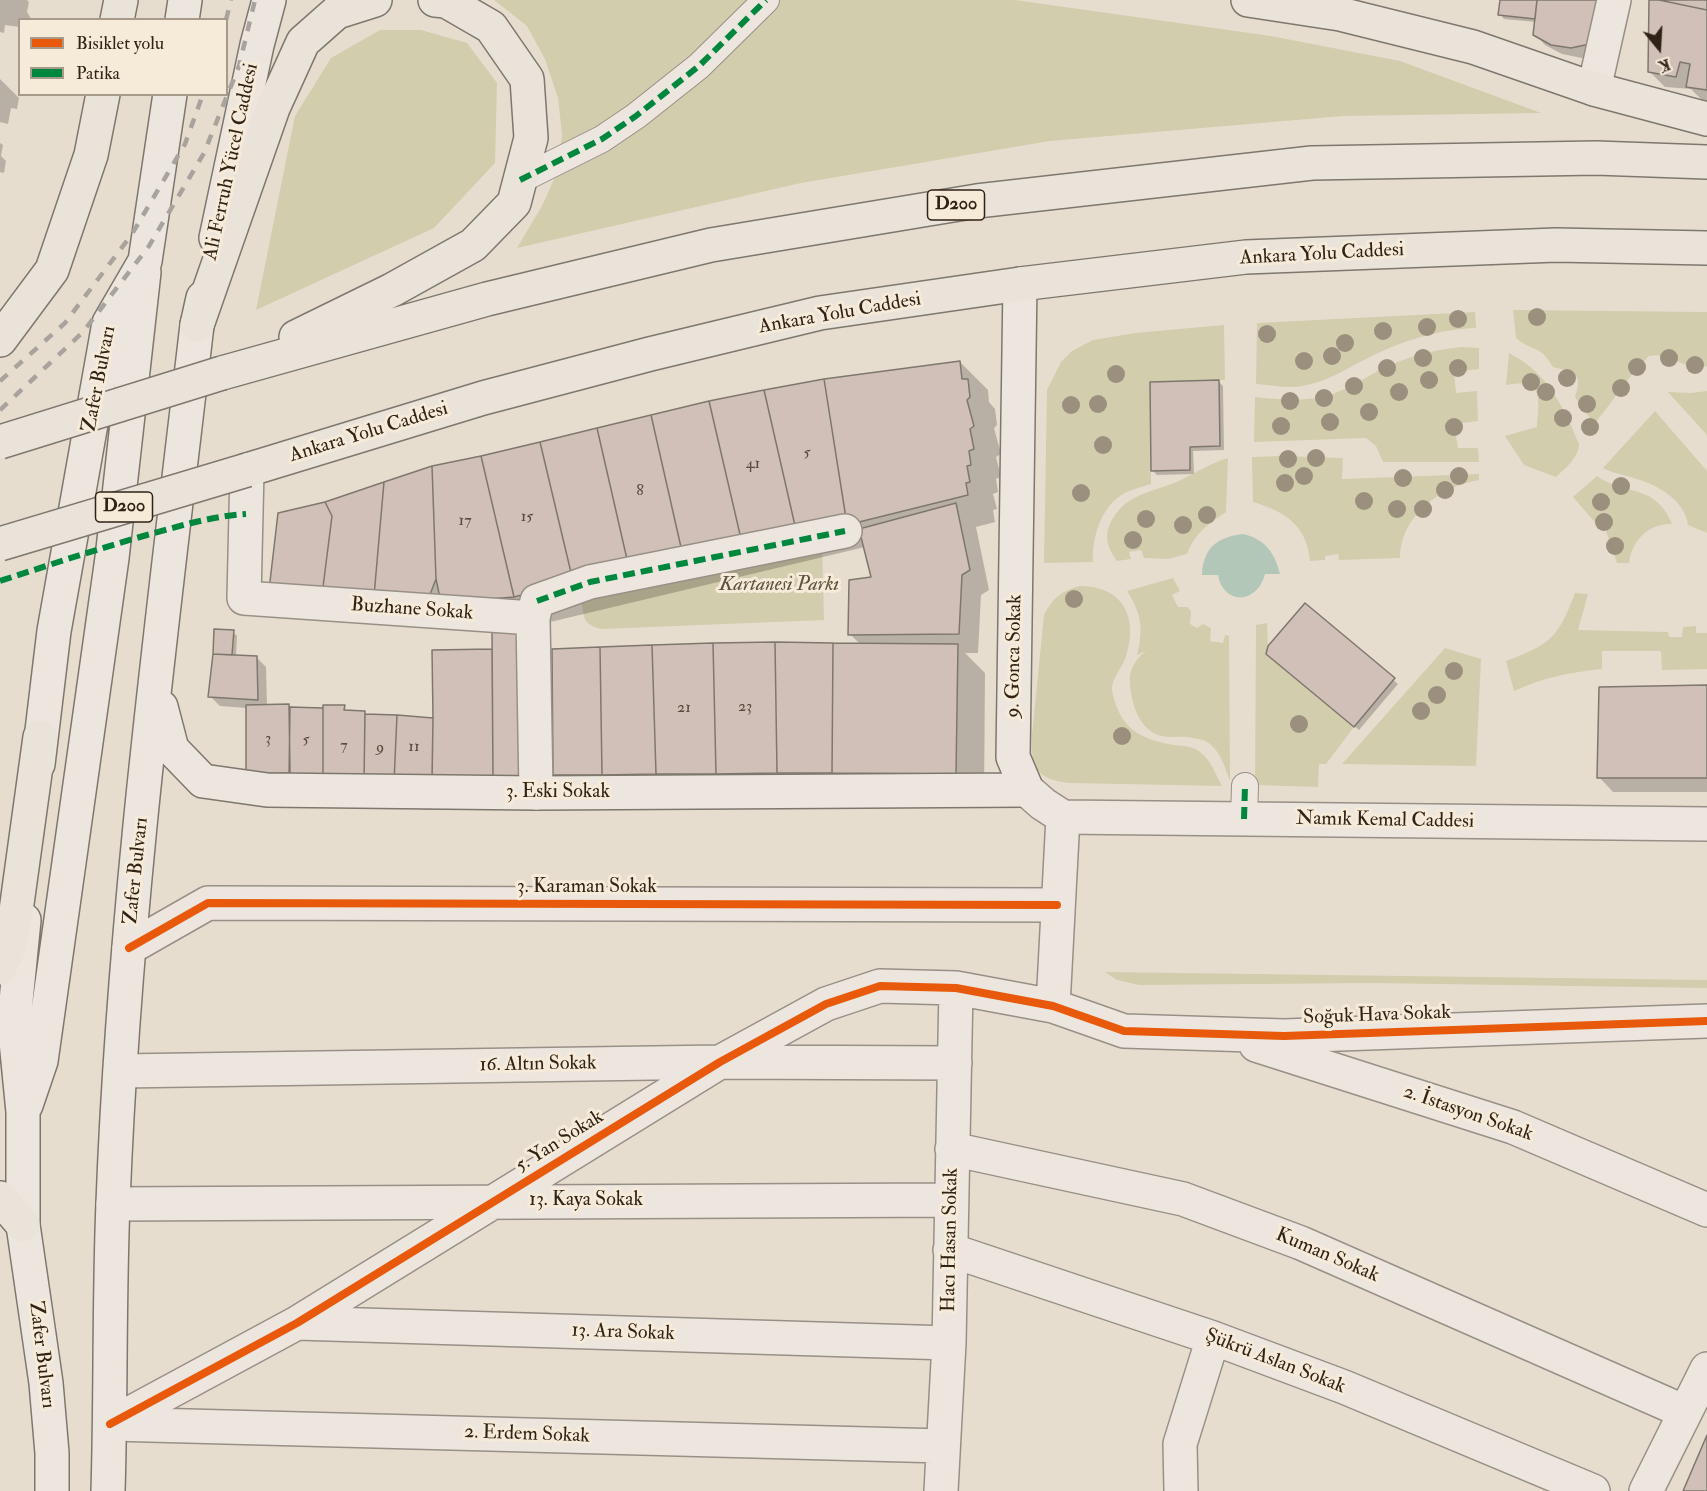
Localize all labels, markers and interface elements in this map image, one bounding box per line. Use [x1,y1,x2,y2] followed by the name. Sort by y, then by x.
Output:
[18,18,228,96] legend
[1629,18,1689,78] north arrow
[76,32,164,55] text: Bisiklet yolu
[1656,54,1673,76] text: K
[199,61,265,263] street label: Ali Ferruh Yücel Caddesi
[76,62,120,85] text: Patika
[928,190,984,220] road number: D200
[1239,239,1405,271] street label: Ankara Yolu Caddesi
[757,288,923,340] street label: Ankara Yolu Caddesi
[78,324,122,434] street label: Zafer Bulvarı
[287,397,451,469] street label: Ankara Yolu Caddesi
[803,444,811,464] house number: 5
[746,455,760,475] house number: 41
[636,482,644,502] house number: 8
[96,492,152,522] road number: D200
[521,508,533,528] house number: 15
[458,512,472,532] house number: 17
[719,574,839,598] park label: Kartanesi Parkı
[350,594,474,626] street label: Buzhane Sokak
[1002,594,1028,718] street label: 9. Gonca Sokak
[738,698,752,718] house number: 23
[677,699,691,719] house number: 21
[265,730,271,750] house number: 3
[302,731,310,751] house number: 5
[340,737,348,757] house number: 7
[408,738,420,758] house number: 11
[376,739,384,759] house number: 9
[506,781,610,805] street label: 3. Eski Sokak
[1296,807,1474,835] street label: Namık Kemal Caddesi
[119,816,155,926] street label: Zafer Bulvarı
[517,876,657,900] street label: 3. Karaman Sokak
[1303,1001,1451,1031] street label: Soğuk Hava Sokak
[479,1052,597,1078] street label: 16. Altın Sokak
[1400,1081,1536,1147] street label: 2. İstasyon Sokak
[512,1106,608,1178] street label: 5. Yan Sokak
[938,1168,964,1312] street label: Hacı Hasan Sokak
[529,1189,643,1213] street label: 13. Kaya Sokak
[1272,1223,1382,1289] street label: Kuman Sokak
[23,1300,59,1410] street label: Zafer Bulvarı
[571,1319,675,1347] street label: 13. Ara Sokak
[1201,1324,1349,1400] street label: Şükrü Aslan Sokak
[464,1421,590,1449] street label: 2. Erdem Sokak

